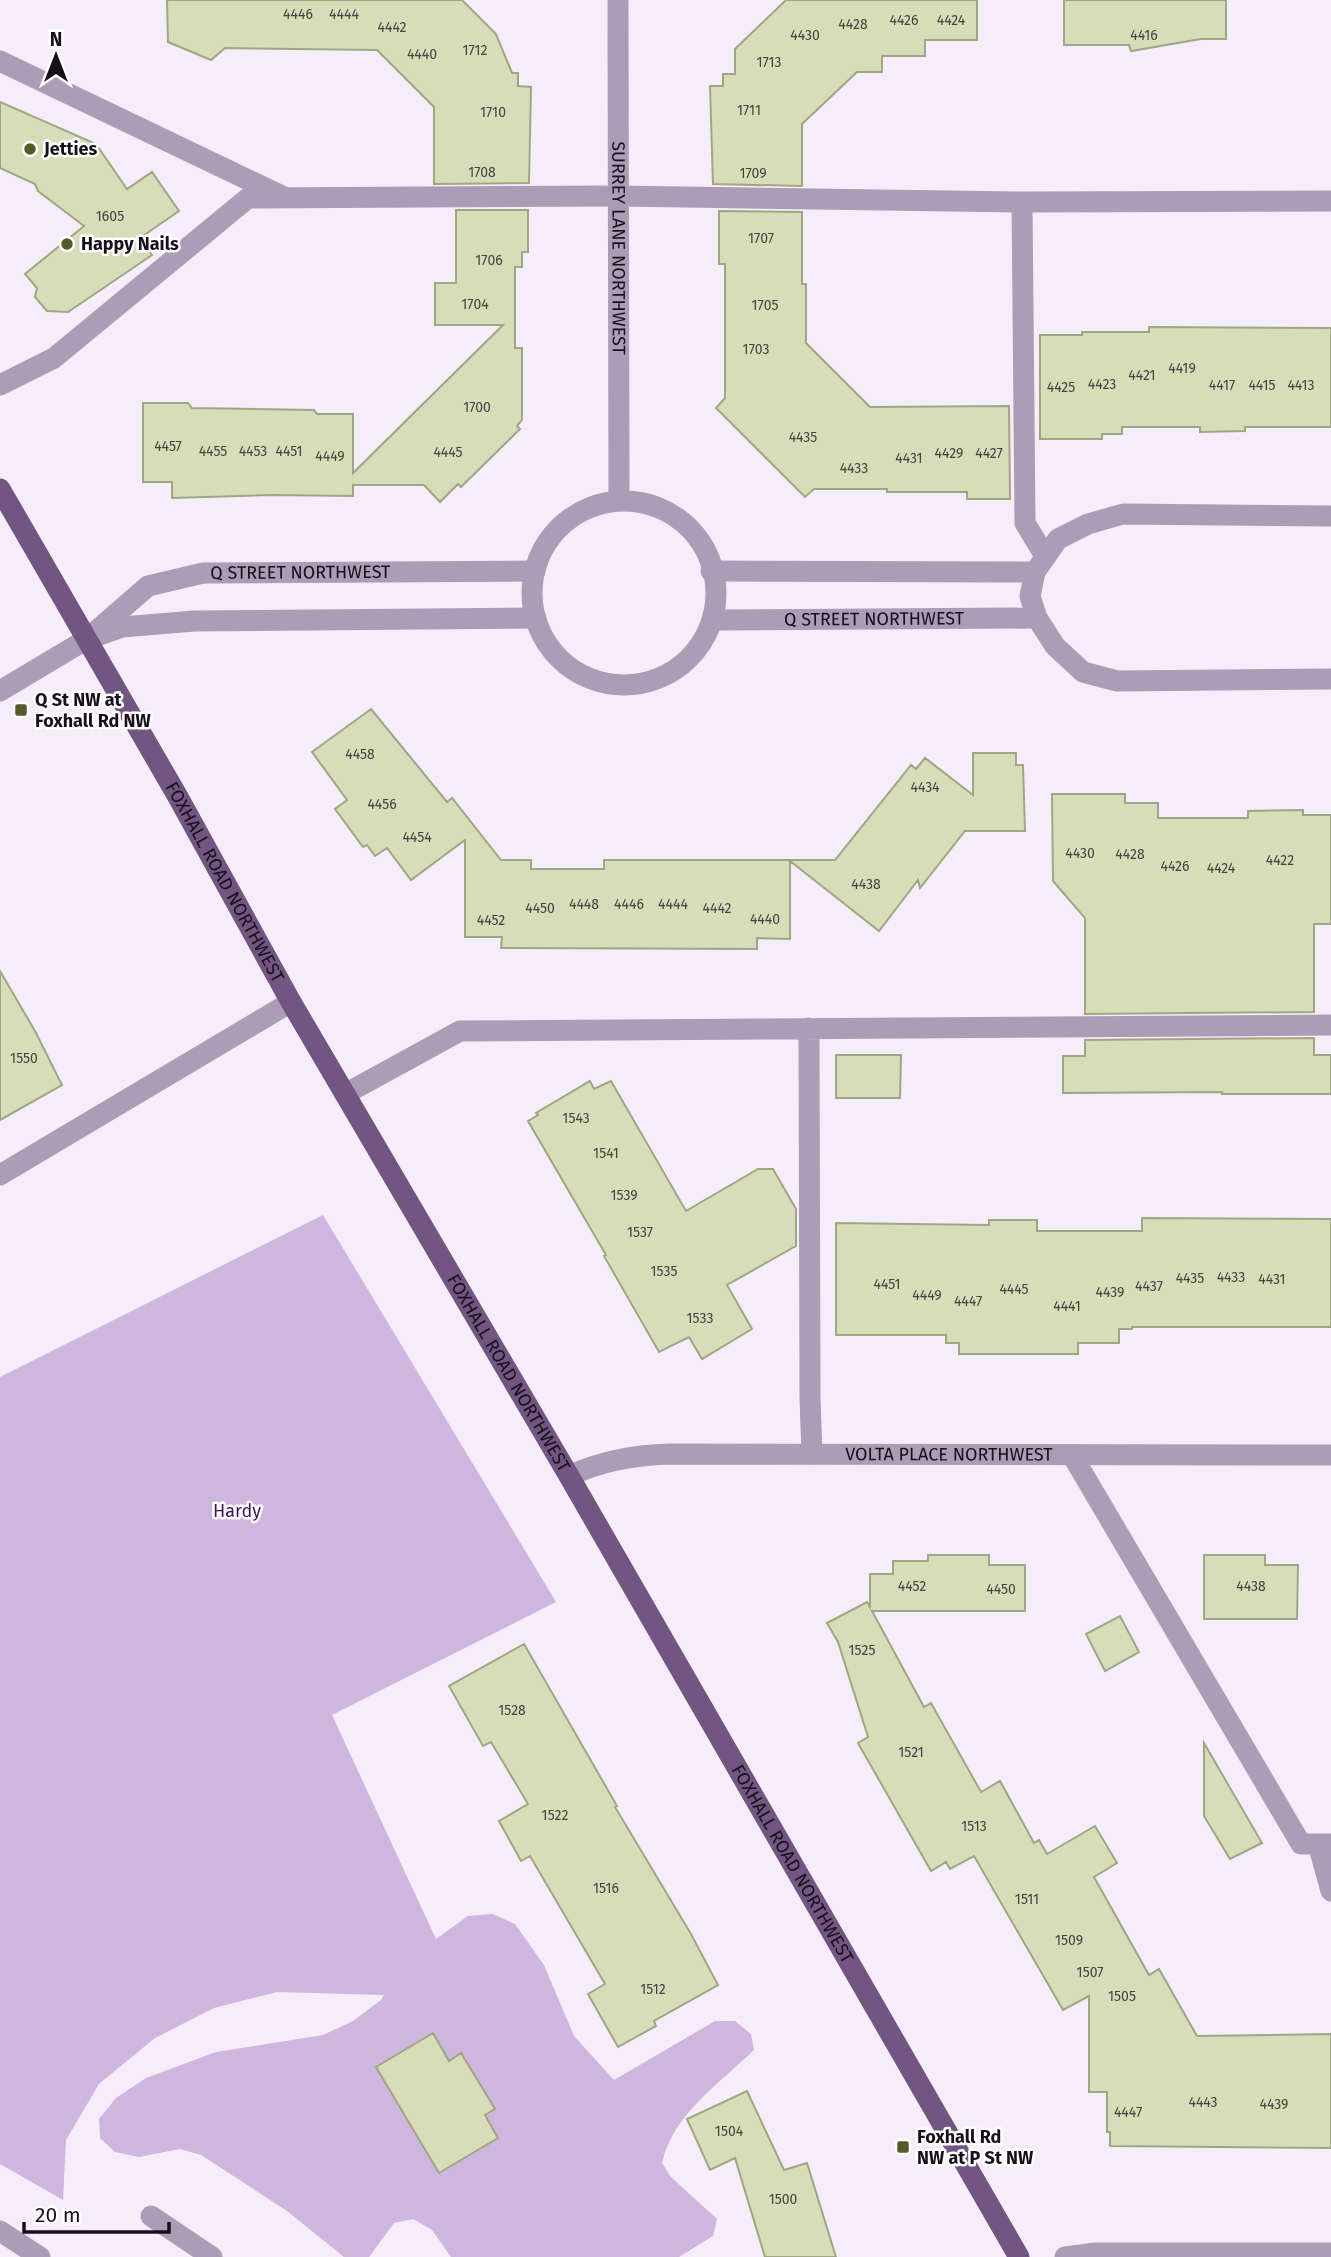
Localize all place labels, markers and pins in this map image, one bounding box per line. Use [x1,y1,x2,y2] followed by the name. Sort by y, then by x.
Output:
[43,138,98,160] place label: Jetties
[22,141,38,157] marker: Jetties
[81,233,179,255] place label: Happy Nails
[59,236,75,252] marker: Happy Nails
[35,689,151,732] place label: Q St NW at Foxhall Rd NW
[13,702,29,718] marker: Q St NW at Foxhall Rd NW
[917,2126,1034,2169] place label: Foxhall Rd NW at P St NW
[895,2139,911,2155] marker: Foxhall Rd NW at P St NW

